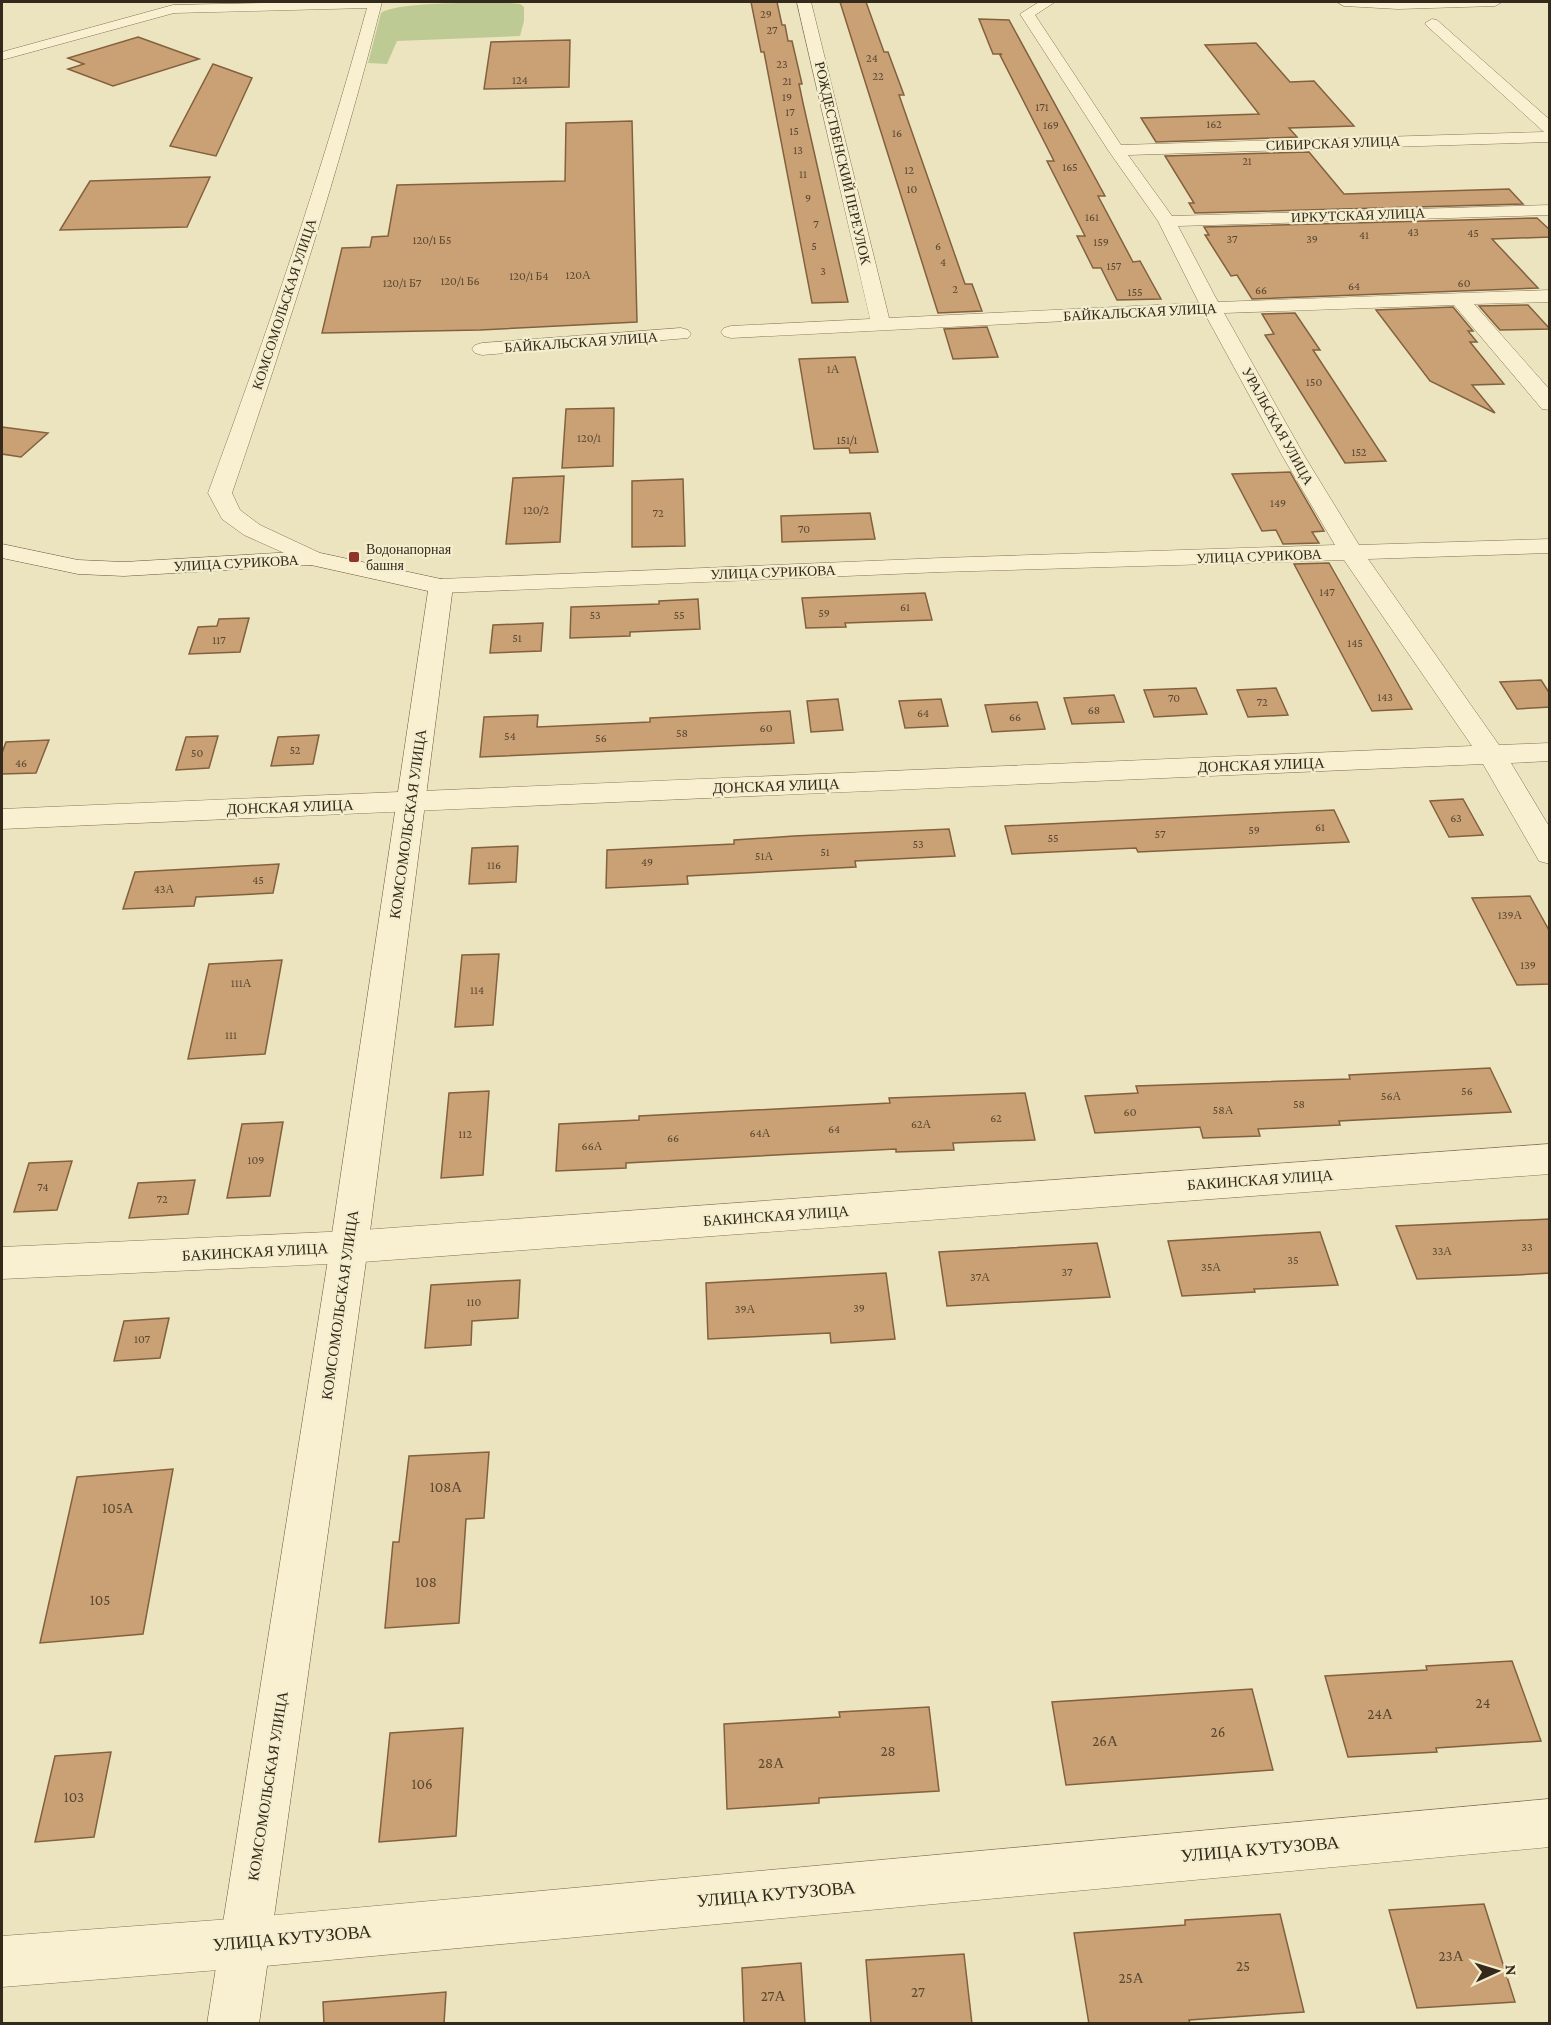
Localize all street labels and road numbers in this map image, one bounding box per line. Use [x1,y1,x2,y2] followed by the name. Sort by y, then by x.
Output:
[812,60,874,267] street label: РОЖДЕСТВЕНСКИЙ ПЕРЕУЛОК
[1266,133,1401,153] street label: СИБИРСКАЯ УЛИЦА
[1291,205,1426,225] street label: ИРКУТСКАЯ УЛИЦА
[249,216,320,392] street label: КОМСОМОЛЬСКАЯ УЛИЦА
[1063,300,1218,324] street label: БАЙКАЛЬСКАЯ УЛИЦА
[504,329,659,355] street label: БАЙКАЛЬСКАЯ УЛИЦА
[1239,364,1317,488] street label: УРАЛЬСКАЯ УЛИЦА
[1196,546,1323,566] street label: УЛИЦА СУРИКОВА
[173,552,300,574] street label: УЛИЦА СУРИКОВА
[710,562,837,582] street label: УЛИЦА СУРИКОВА
[387,728,429,920] street label: КОМСОМОЛЬСКАЯ УЛИЦА
[1197,755,1325,775] street label: ДОНСКАЯ УЛИЦА
[712,776,840,796] street label: ДОНСКАЯ УЛИЦА
[226,797,354,817] street label: ДОНСКАЯ УЛИЦА
[1187,1167,1334,1193] street label: БАКИНСКАЯ УЛИЦА
[703,1203,850,1229] street label: БАКИНСКАЯ УЛИЦА
[319,1209,361,1401] street label: КОМСОМОЛЬСКАЯ УЛИЦА
[182,1240,329,1264] street label: БАКИНСКАЯ УЛИЦА
[245,1690,291,1882] street label: КОМСОМОЛЬСКАЯ УЛИЦА
[1180,1832,1340,1866] street label: УЛИЦА КУТУЗОВА
[696,1877,856,1911] street label: УЛИЦА КУТУЗОВА
[212,1921,372,1955] street label: УЛИЦА КУТУЗОВА

